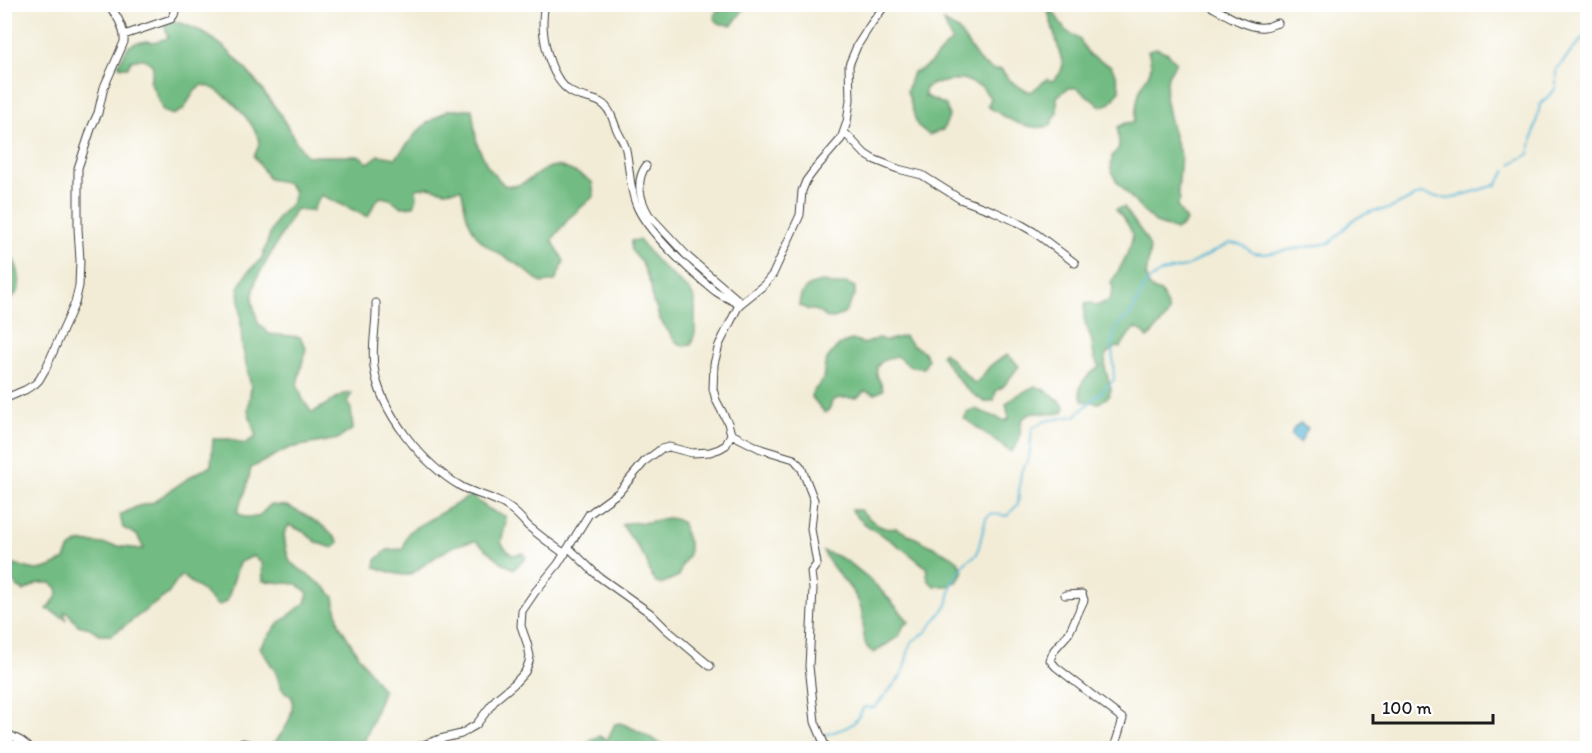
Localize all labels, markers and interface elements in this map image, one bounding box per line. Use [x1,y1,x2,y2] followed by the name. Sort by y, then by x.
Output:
[1373,687,1493,725] scale bar
[1382,697,1432,719] text: 100 m

